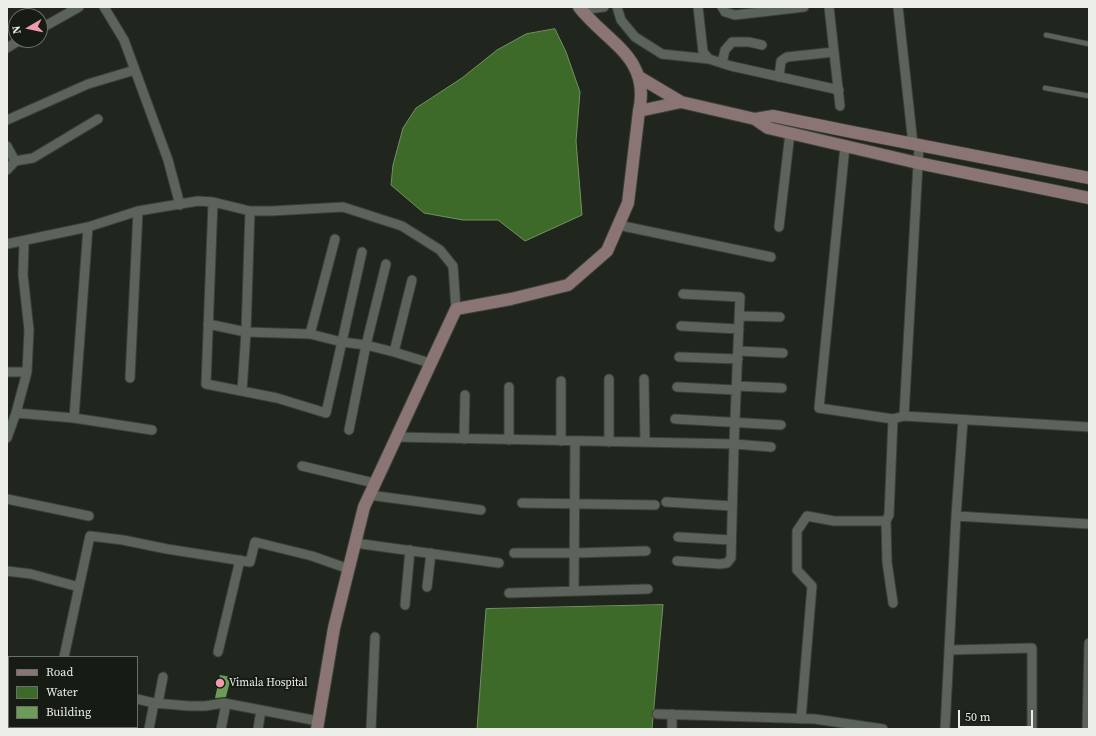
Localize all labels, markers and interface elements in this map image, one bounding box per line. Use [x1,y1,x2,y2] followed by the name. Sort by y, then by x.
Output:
[8,8,48,48] north arrow
[9,25,25,35] text: N
[8,656,138,728] legend
[46,664,73,680] text: Road
[229,676,307,690] place label: Vimala Hospital
[214,677,226,689] marker: Vimala Hospital
[46,684,78,700] text: Water
[960,702,1035,728] scale bar
[46,704,91,720] text: Building
[965,709,991,725] text: 50 m

